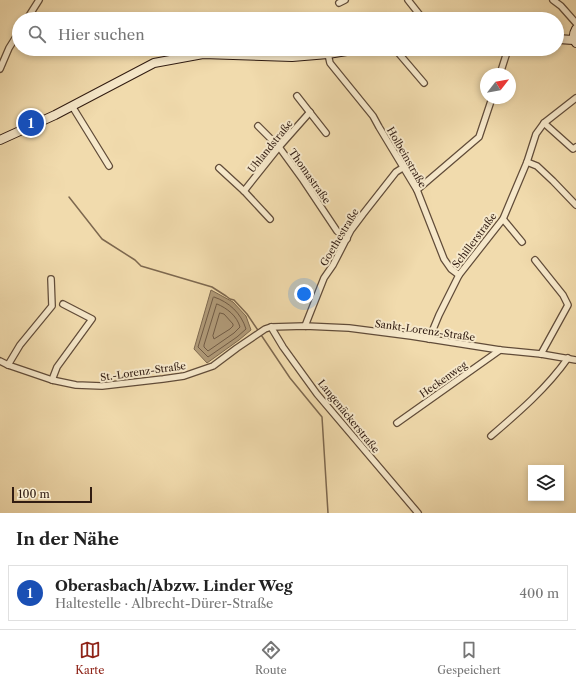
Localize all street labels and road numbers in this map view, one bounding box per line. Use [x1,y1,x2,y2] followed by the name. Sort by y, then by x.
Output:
[245,117,296,175] street label: Uhlandstraße
[384,124,429,190] street label: Holbeinstraße
[286,146,334,207] street label: Thomastraße
[317,206,362,268] street label: Goethestraße
[449,210,500,271] street label: Schillerstraße
[374,317,476,344] street label: Sankt-Lorenz-Straße
[417,358,470,401] street label: Heckenweg
[99,359,187,384] street label: St.-Lorenz-Straße
[315,377,382,456] street label: Langenäckerstraße

